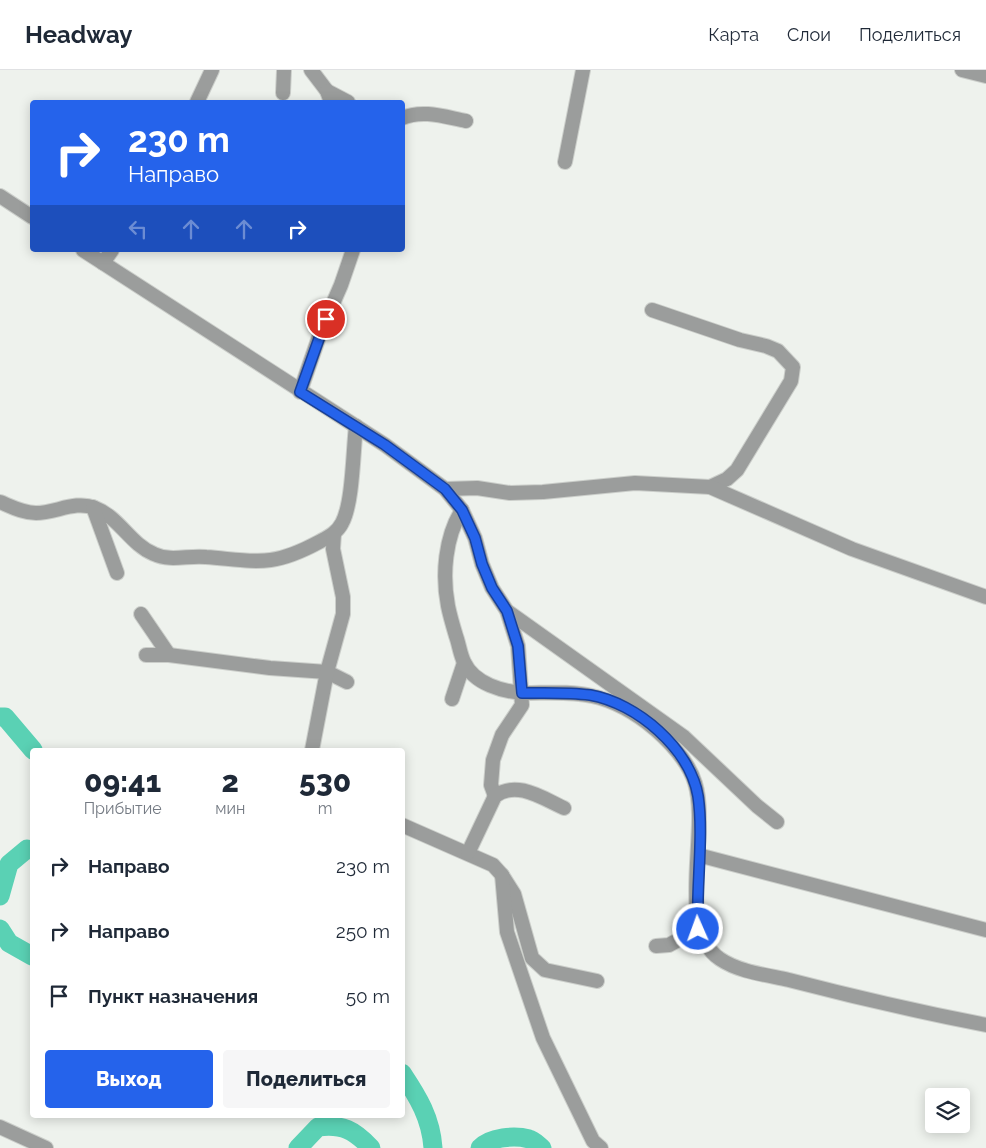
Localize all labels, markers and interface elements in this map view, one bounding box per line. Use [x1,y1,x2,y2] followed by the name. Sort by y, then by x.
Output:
[25,20,133,49] text: Headway
[708,24,759,45] text: Карта
[787,24,831,45] text: Слои
[859,24,961,45] text: Поделиться
[128,119,230,160] text: 230 m
[45,120,110,185] icon: right
[128,161,219,187] text: Направо
[124,215,152,243] icon: left
[177,215,205,243] icon: ahead
[230,215,258,243] icon: ahead
[283,215,311,243] icon: right
[305,298,347,340] pin
[312,305,340,333] icon: arrive
[84,764,161,799] text: 09:41
[222,764,239,799] text: 2
[299,764,351,799] text: 530
[84,799,162,818] text: Прибытие
[215,799,245,818] text: мин
[318,799,333,818] text: m
[45,852,73,880] icon: right
[88,855,169,877] text: Направо
[336,855,390,877] text: 230 m
[671,902,723,954] position arrow
[45,917,73,945] icon: right
[88,920,169,942] text: Направо
[336,920,390,942] text: 250 m
[45,982,73,1010] icon: arrive
[88,985,258,1007] text: Пункт назначения
[346,985,390,1007] text: 50 m
[45,1050,213,1108] button: Выход
[223,1050,390,1108] button: Поделиться
[925,1088,970,1133] map controls
[925,1088,970,1133] button: layers

